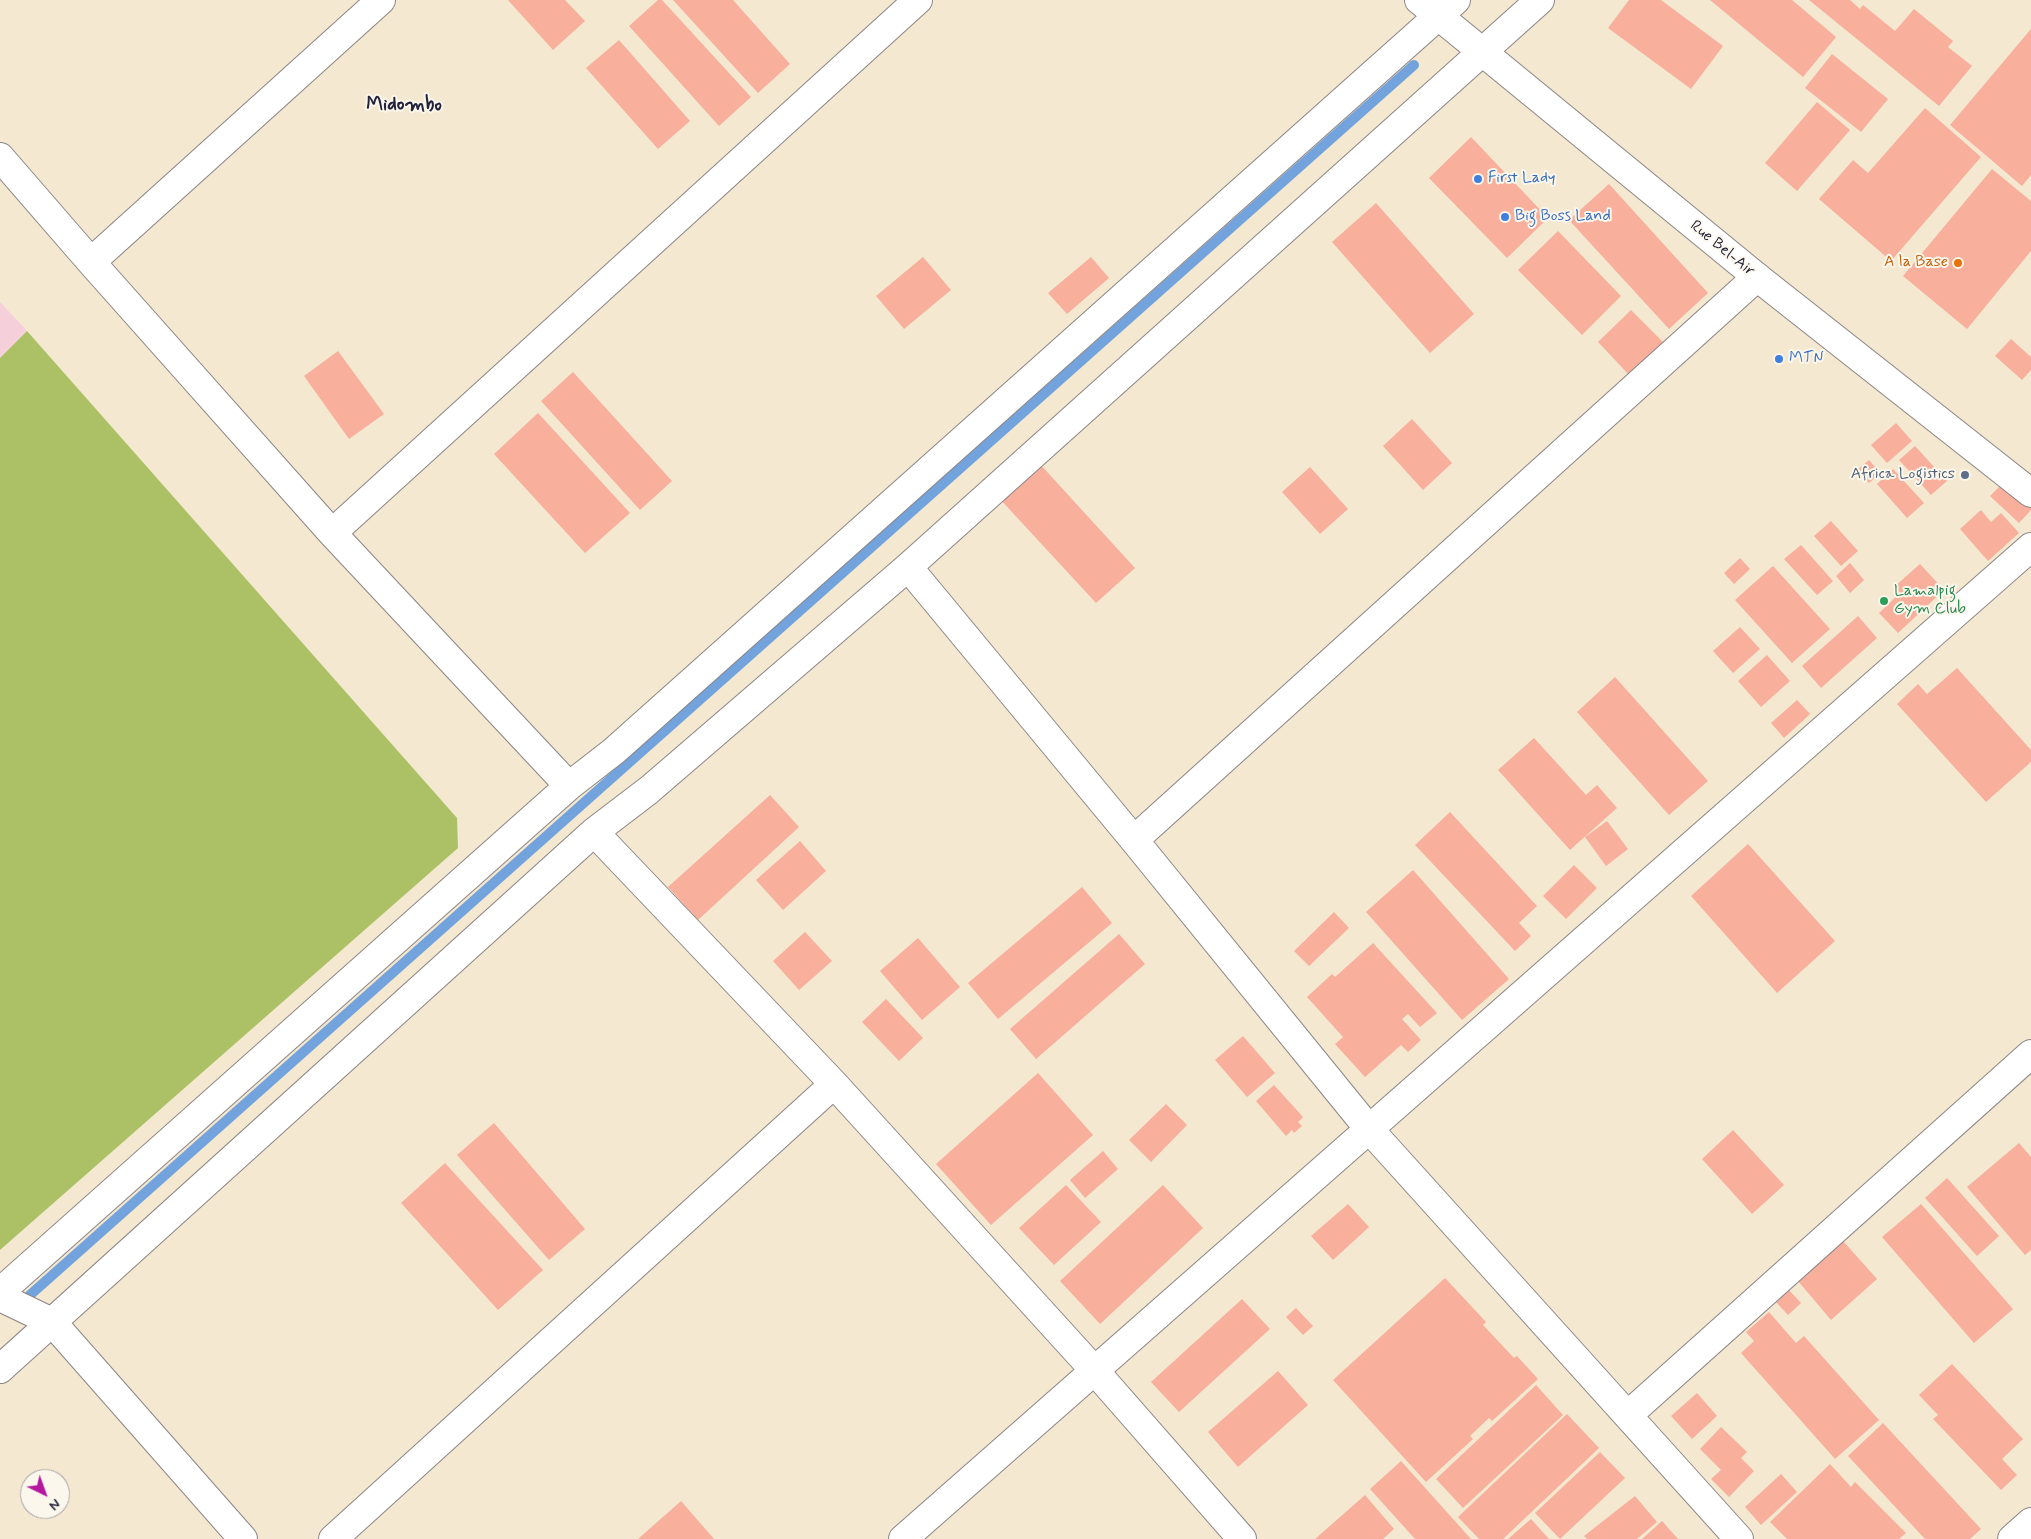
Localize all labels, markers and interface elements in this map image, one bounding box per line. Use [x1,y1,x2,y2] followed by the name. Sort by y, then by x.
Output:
[366,95,442,117] district label: Midombo
[1488,169,1556,189] place label: First Lady
[1472,173,1484,185] marker: First Lady
[1515,207,1611,227] place label: Big Boss Land
[1499,211,1511,223] marker: Big Boss Land
[1685,217,1759,281] street label: Rue Bel-Air
[1884,253,1948,273] place label: A la Base
[1952,257,1964,269] marker: A la Base
[1789,349,1824,369] place label: MTN
[1773,353,1785,365] marker: MTN
[1851,465,1955,485] place label: Africa Logistics
[1959,469,1971,481] marker: Africa Logistics
[1894,582,1966,620] place label: Lamalpig Gym Club
[1878,595,1890,607] marker: Lamalpig Gym Club
[20,1469,70,1519] north arrow
[45,1495,64,1514] text: N

